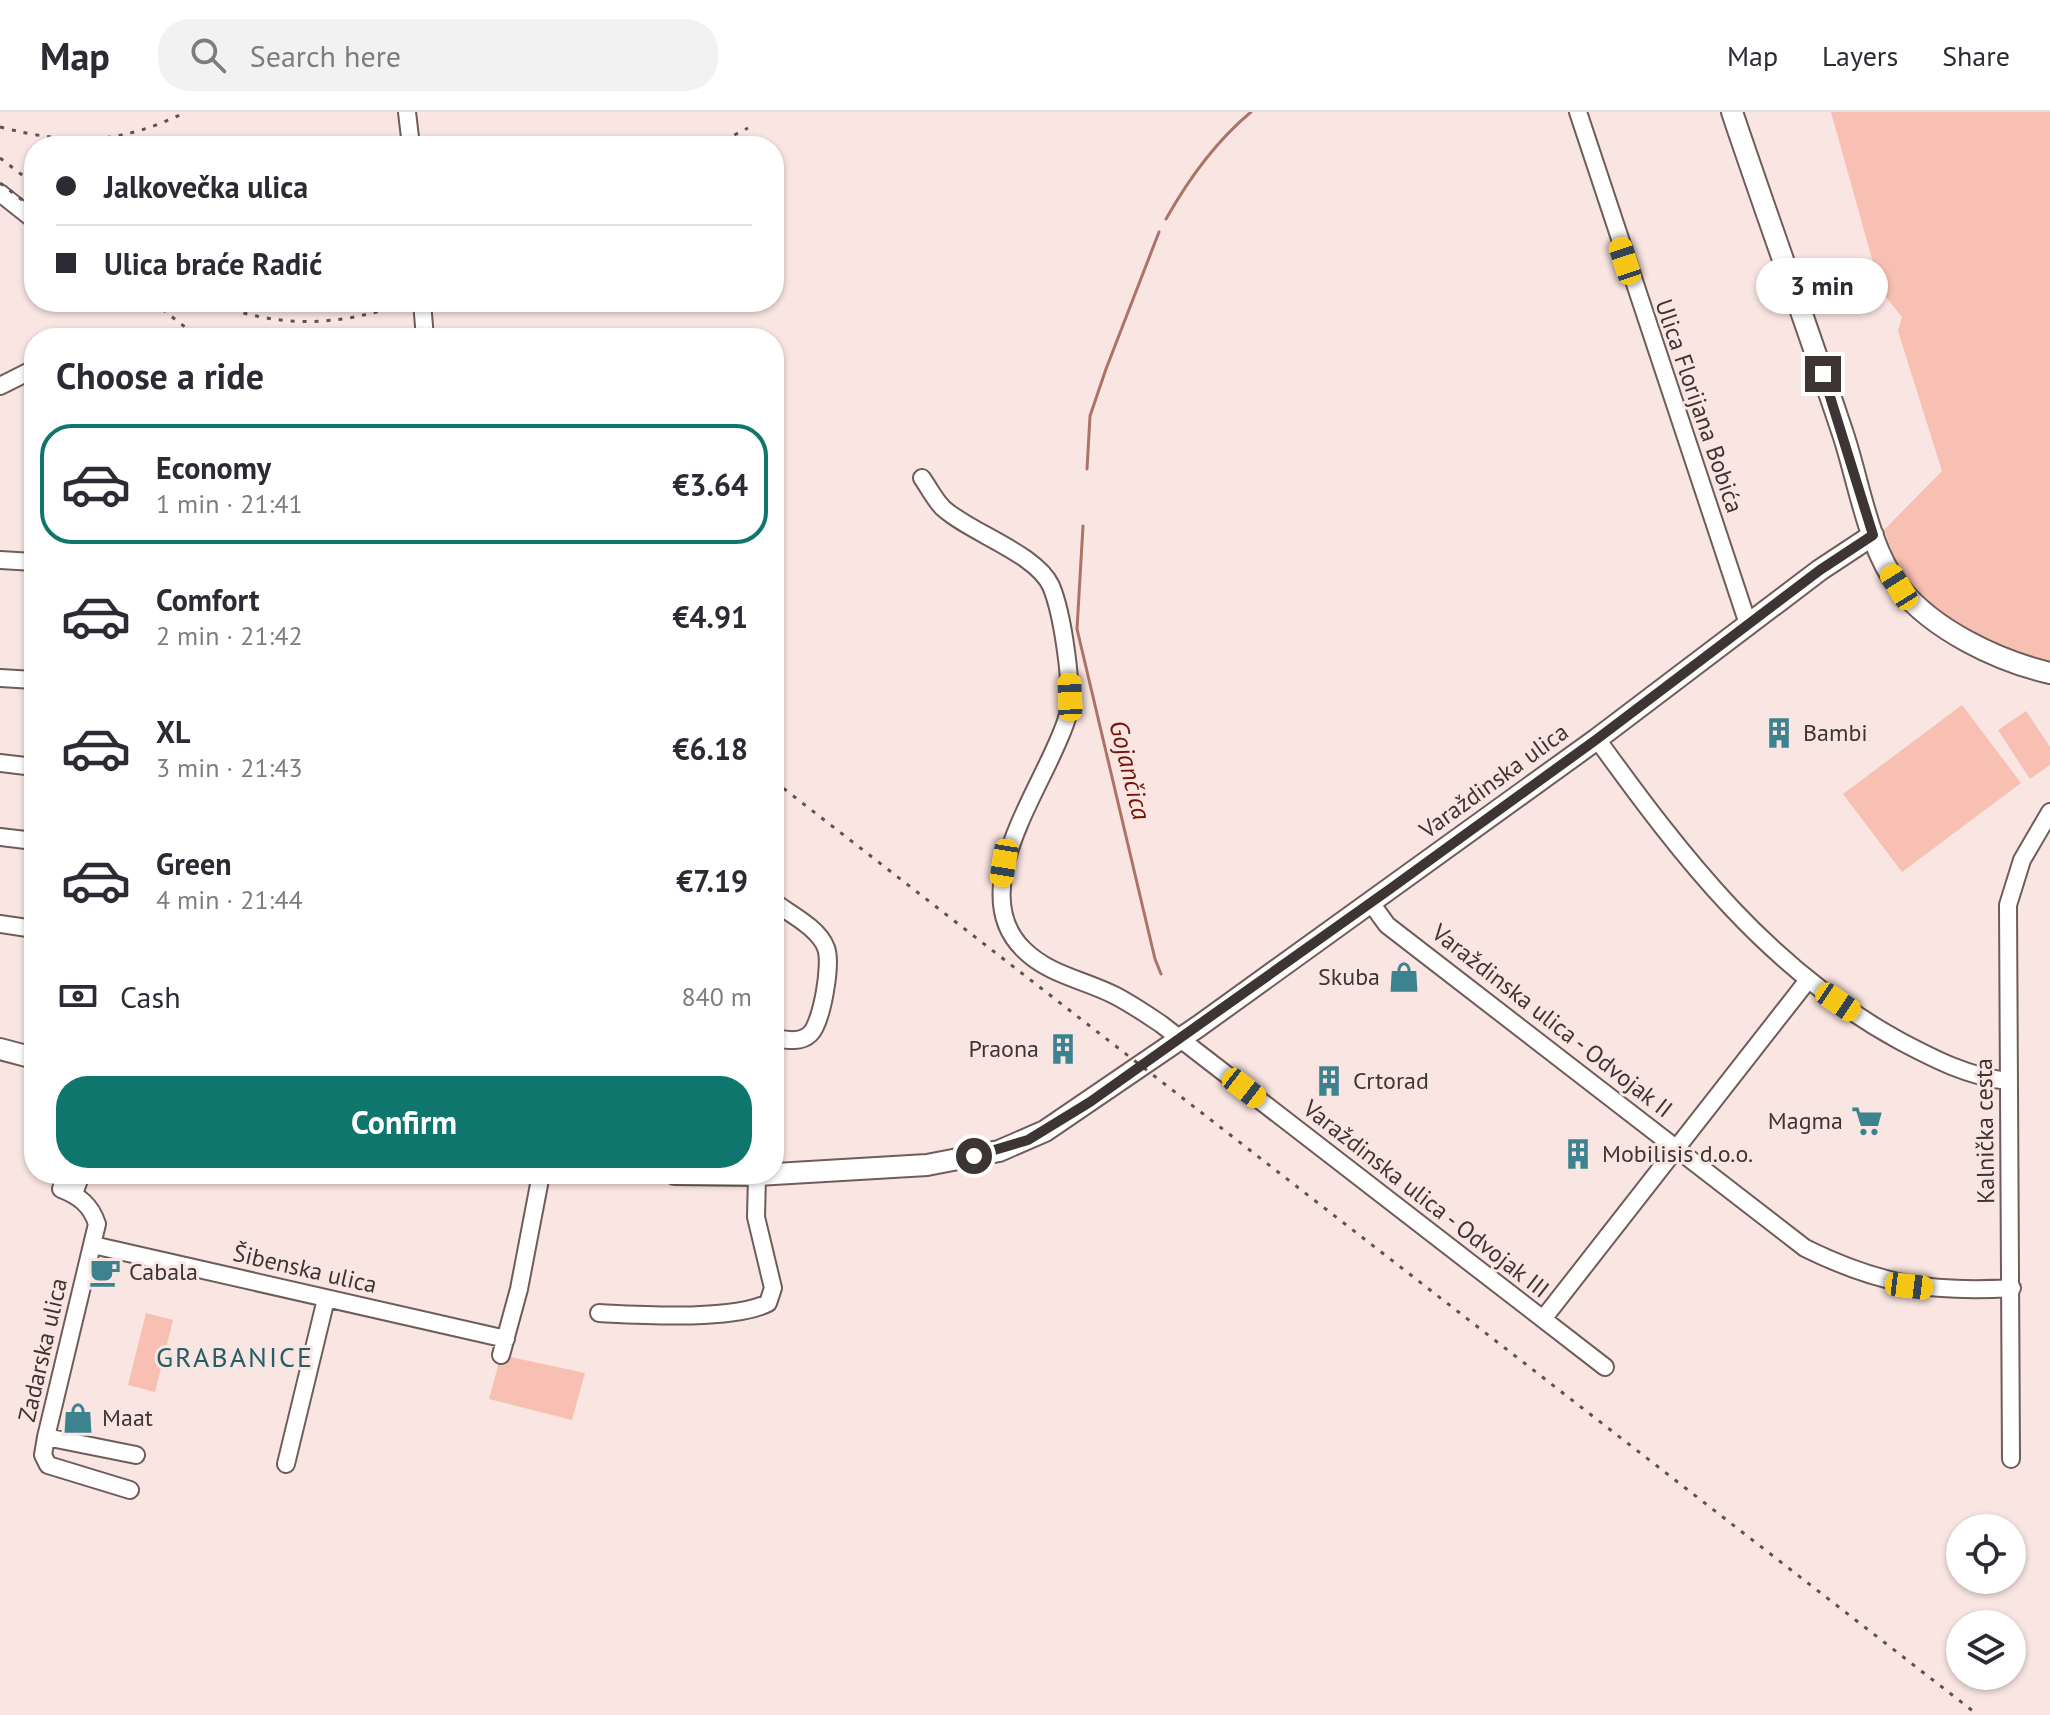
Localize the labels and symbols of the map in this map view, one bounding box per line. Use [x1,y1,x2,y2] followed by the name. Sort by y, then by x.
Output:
[1606,234,1644,288] car
[1757,258,1889,314] callout: 3 min
[1648,295,1751,517] street label: Ulica Florijana Bobića
[1805,356,1841,392] route end
[1876,560,1922,614] car
[1057,673,1083,721] car
[1412,716,1574,846] street label: Varaždinska ulica
[1762,716,1796,750] building icon: Bambi
[1102,717,1159,823] water label: Gojančica
[1803,717,1868,748] place label: Bambi
[988,837,1020,889] car
[1425,916,1679,1124] street label: Varaždinska ulica - Odvojak II
[1387,960,1421,994] shop icon: Skuba
[1318,961,1380,992] place label: Skuba
[1811,979,1865,1025] car
[1046,1032,1080,1066] building icon: Praona
[968,1033,1039,1064] place label: Praona
[1968,1058,2001,1204] street label: Kalnička cesta
[1218,1064,1270,1112] car
[1312,1064,1346,1098] building icon: Crtorad
[1353,1065,1429,1096] place label: Crtorad
[1296,1092,1556,1304] street label: Varaždinska ulica - Odvojak III
[1850,1104,1884,1138] supermarket icon: Magma
[1768,1105,1843,1136] place label: Magma
[1561,1137,1595,1171] building icon: Mobilisis d.o.o.
[956,1138,992,1174] route start
[1602,1138,1753,1169] place label: Mobilisis d.o.o.
[230,1237,380,1300] street label: Šibenska ulica
[88,1255,122,1289] cafe icon: Cabala
[129,1256,198,1287] place label: Cabala
[1884,1271,1934,1301] car
[11,1275,74,1425] street label: Zadarska ulica
[156,1338,314,1375] district label: GRABANICE
[61,1401,95,1435] shop icon: Maat
[102,1402,153,1433] place label: Maat

